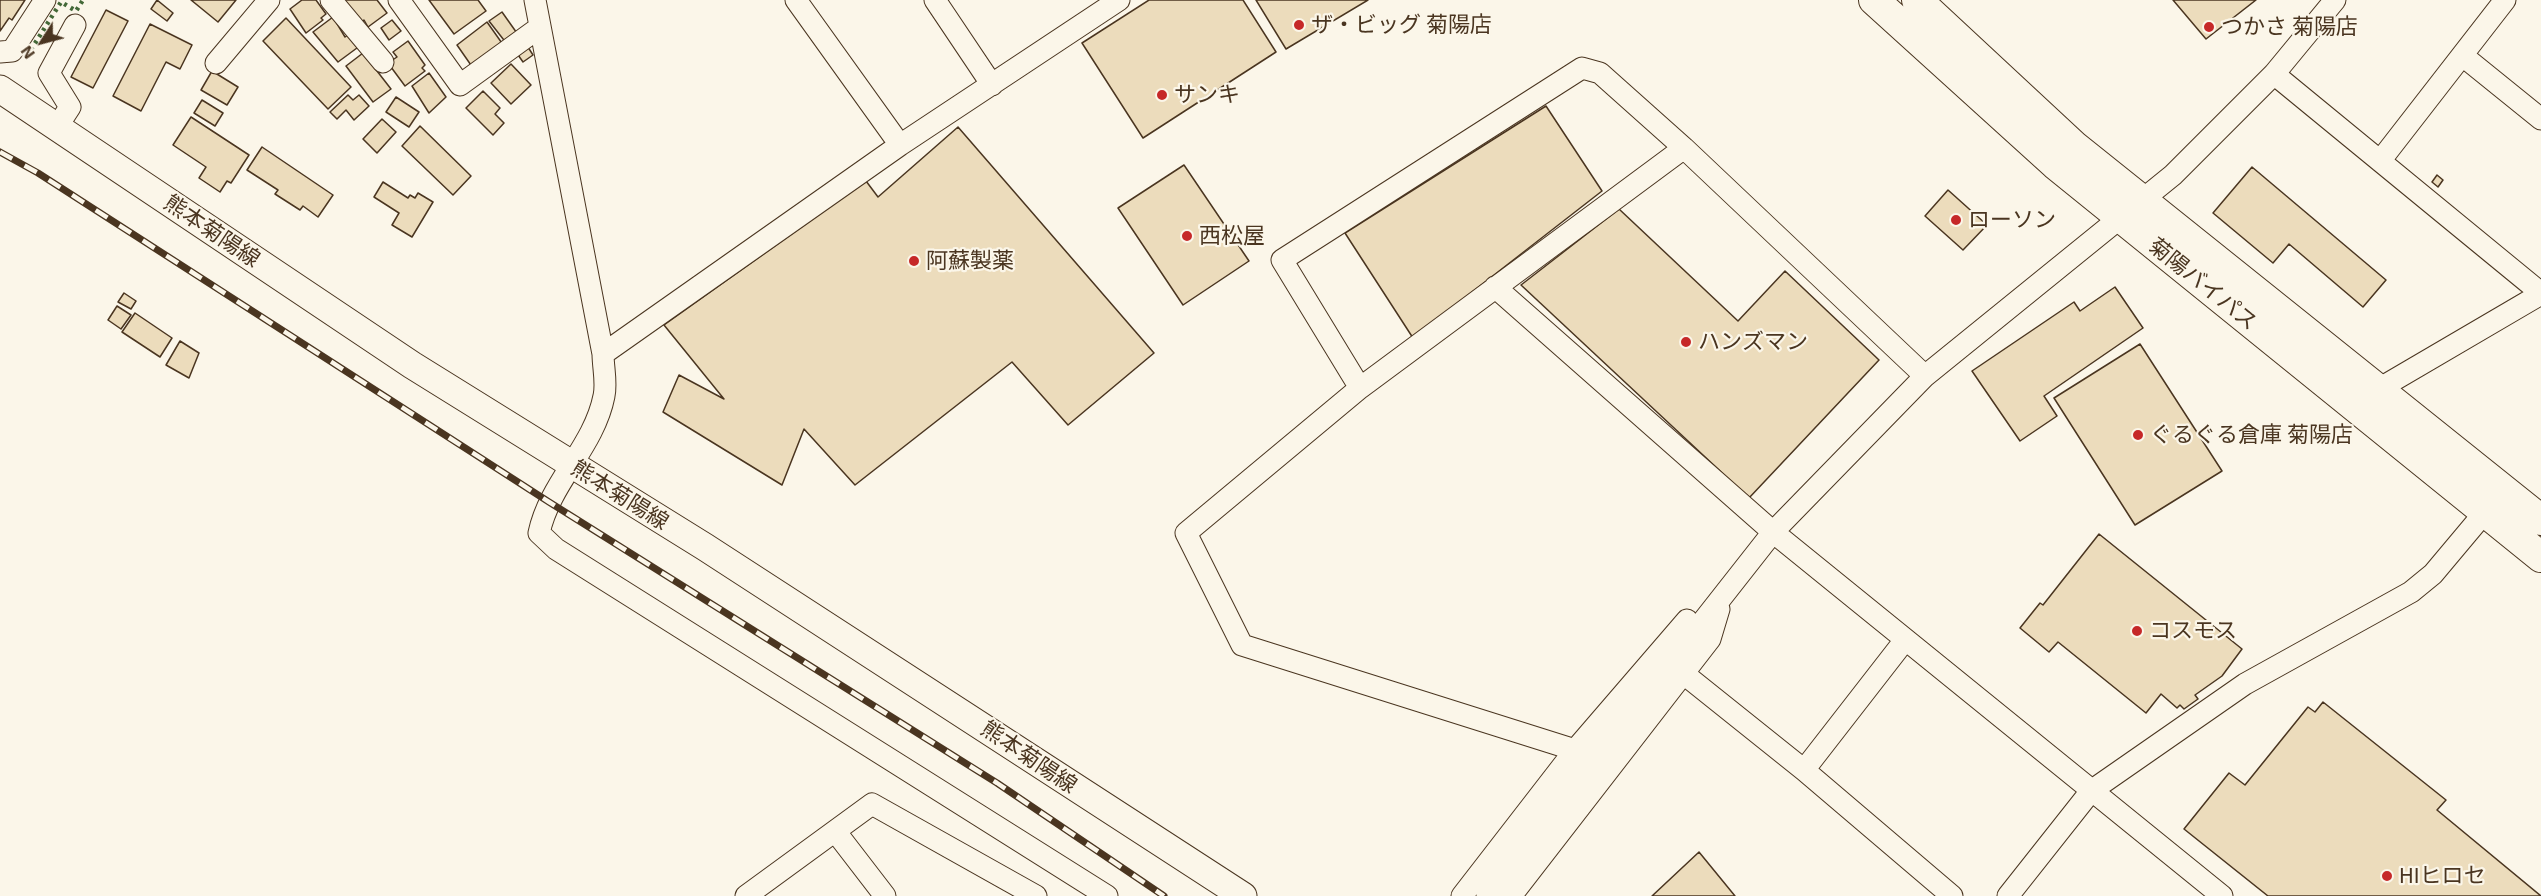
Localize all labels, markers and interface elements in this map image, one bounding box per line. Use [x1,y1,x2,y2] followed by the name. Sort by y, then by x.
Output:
[12,12,72,72] north arrow
[1311,12,1492,38] place label: ザ・ビッグ 菊陽店
[2221,14,2358,40] place label: つかさ 菊陽店
[1292,18,1306,32] marker: ザ・ビッグ 菊陽店
[2202,20,2216,34] marker: つかさ 菊陽店
[16,43,38,63] text: N
[1174,82,1240,108] place label: サンキ
[1155,88,1169,102] marker: サンキ
[159,189,265,273] street label: 熊本菊陽線
[1968,207,2056,233] place label: ローソン
[1949,213,1963,227] marker: ローソン
[1199,223,1265,249] place label: 西松屋
[1180,229,1194,243] marker: 西松屋
[2143,232,2263,336] street label: 菊陽バイパス
[926,248,1014,274] place label: 阿蘇製薬
[907,254,921,268] marker: 阿蘇製薬
[1698,329,1808,355] place label: ハンズマン
[1679,335,1693,349] marker: ハンズマン
[2150,422,2353,448] place label: ぐるぐる倉庫 菊陽店
[2131,428,2145,442] marker: ぐるぐる倉庫 菊陽店
[566,455,674,535] street label: 熊本菊陽線
[2149,618,2237,644] place label: コスモス
[2130,624,2144,638] marker: コスモス
[976,715,1082,799] street label: 熊本菊陽線
[2399,863,2485,889] place label: HIヒロセ
[2380,869,2394,883] marker: HIヒロセ

